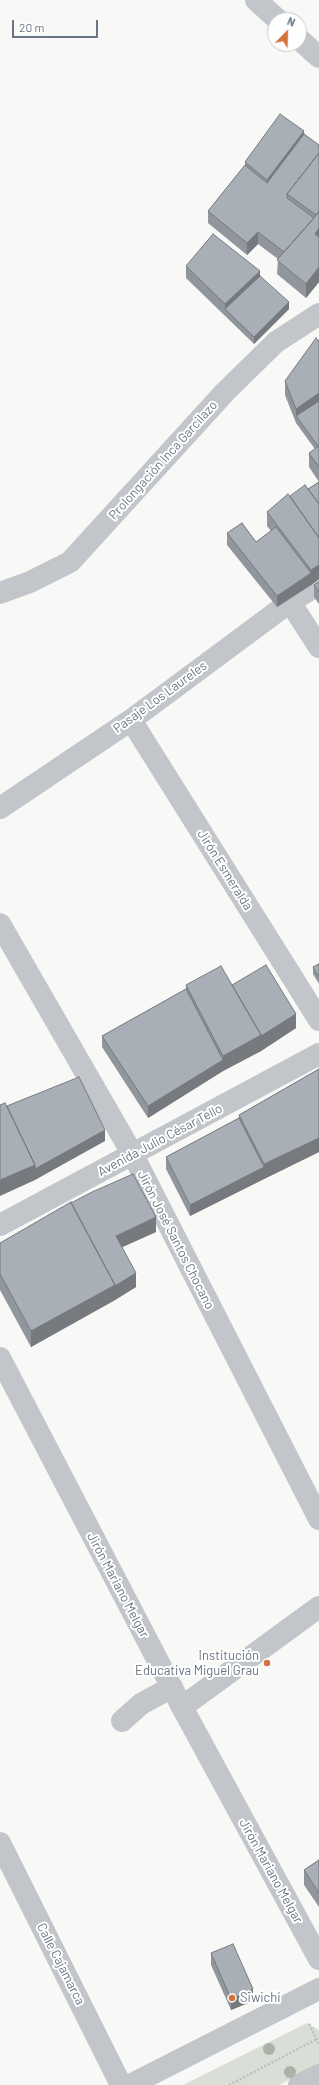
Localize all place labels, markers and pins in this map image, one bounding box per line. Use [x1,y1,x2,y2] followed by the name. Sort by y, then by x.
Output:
[135,1648,259,1679] place label: Institución Educativa Miguel Grau
[262,1658,272,1668] marker: Institución Educativa Miguel Grau
[240,1990,281,2006] place label: Siwichi
[227,1993,237,2003] marker: Siwichi

